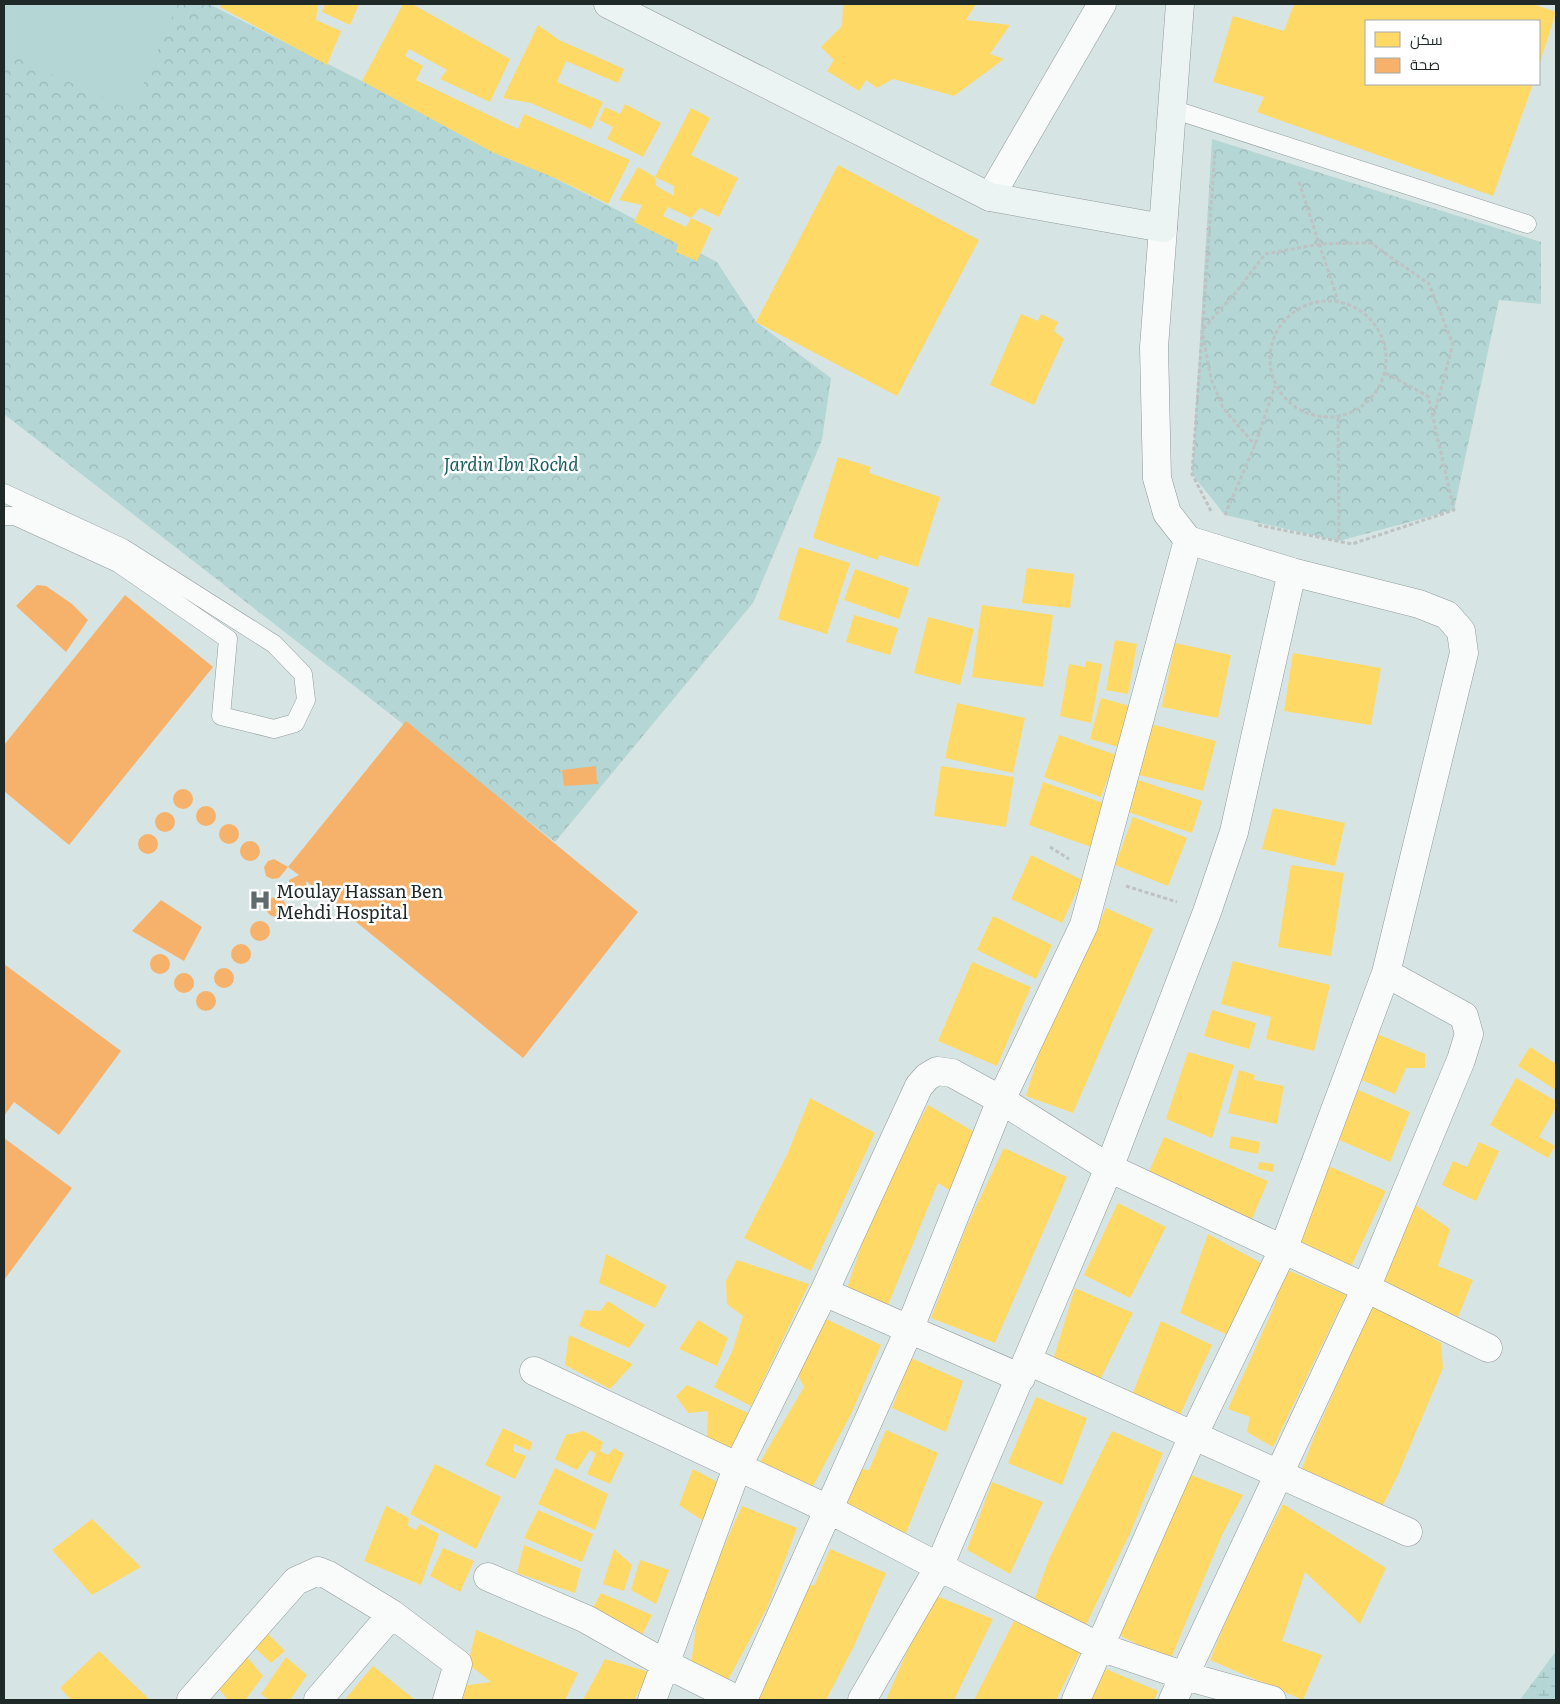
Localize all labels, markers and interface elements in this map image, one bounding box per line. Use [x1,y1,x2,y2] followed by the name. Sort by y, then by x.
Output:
[1365,20,1540,85] legend
[1410,27,1443,50] text: سكن
[1410,52,1440,75] text: صحة
[444,450,579,477] park label: Jardin Ibn Rochd
[276,877,443,925] place label: Moulay Hassan Ben Mehdi Hospital
[247,887,273,913] hospital icon: Moulay Hassan Ben Mehdi Hospital

